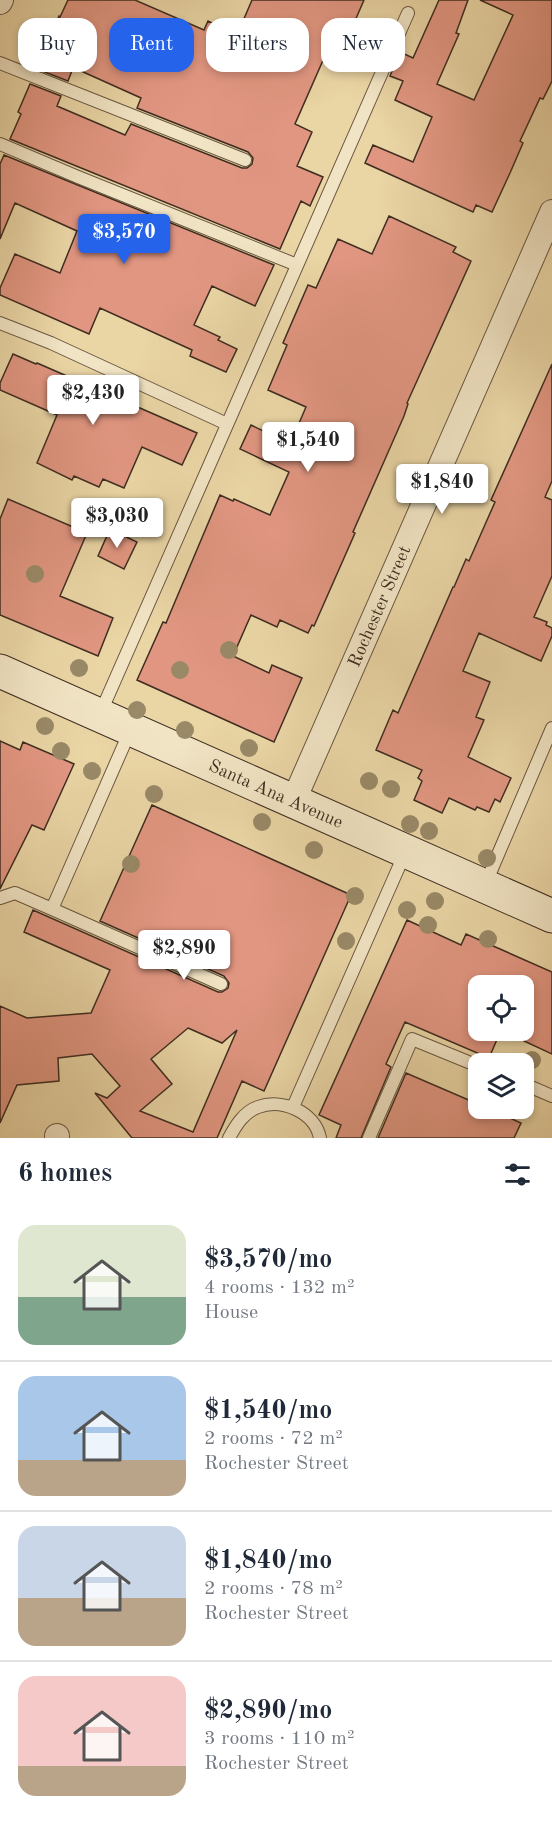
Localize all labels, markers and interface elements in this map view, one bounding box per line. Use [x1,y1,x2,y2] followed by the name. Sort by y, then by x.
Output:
[18,18,97,72] chip: Buy
[109,18,194,72] chip: Rent
[206,18,309,72] chip: Filters
[321,18,405,72] chip: New
[75,214,173,265] pin: $3,570
[92,223,156,243] text: $3,570
[44,375,142,426] pin: $2,430
[61,384,125,404] text: $2,430
[259,422,357,473] pin: $1,540
[276,431,340,451] text: $1,540
[393,464,491,515] pin: $1,840
[410,473,474,493] text: $1,840
[68,498,166,549] pin: $3,030
[85,507,149,527] text: $3,030
[345,543,414,670] street label: Rochester Street
[206,757,345,832] street label: Santa Ana Avenue
[135,930,233,981] pin: $2,890
[152,939,216,959] text: $2,890
[468,975,534,1119] map controls
[468,975,534,1041] button: locate
[468,1053,534,1119] button: layers
[501,1158,534,1191] icon: filters
[18,1161,112,1187] text: 6 homes
[204,1247,332,1273] text: $3,570/mo
[66,1249,138,1321] icon: home
[204,1278,354,1298] text: 4 rooms · 132 m²
[204,1303,258,1323] text: House
[204,1398,332,1424] text: $1,540/mo
[66,1400,138,1472] icon: home
[204,1429,343,1449] text: 2 rooms · 72 m²
[204,1454,349,1474] text: Rochester Street
[204,1548,332,1574] text: $1,840/mo
[66,1550,138,1622] icon: home
[204,1579,343,1599] text: 2 rooms · 78 m²
[204,1604,349,1624] text: Rochester Street
[204,1698,332,1724] text: $2,890/mo
[66,1700,138,1772] icon: home
[204,1729,354,1749] text: 3 rooms · 110 m²
[204,1754,349,1774] text: Rochester Street

